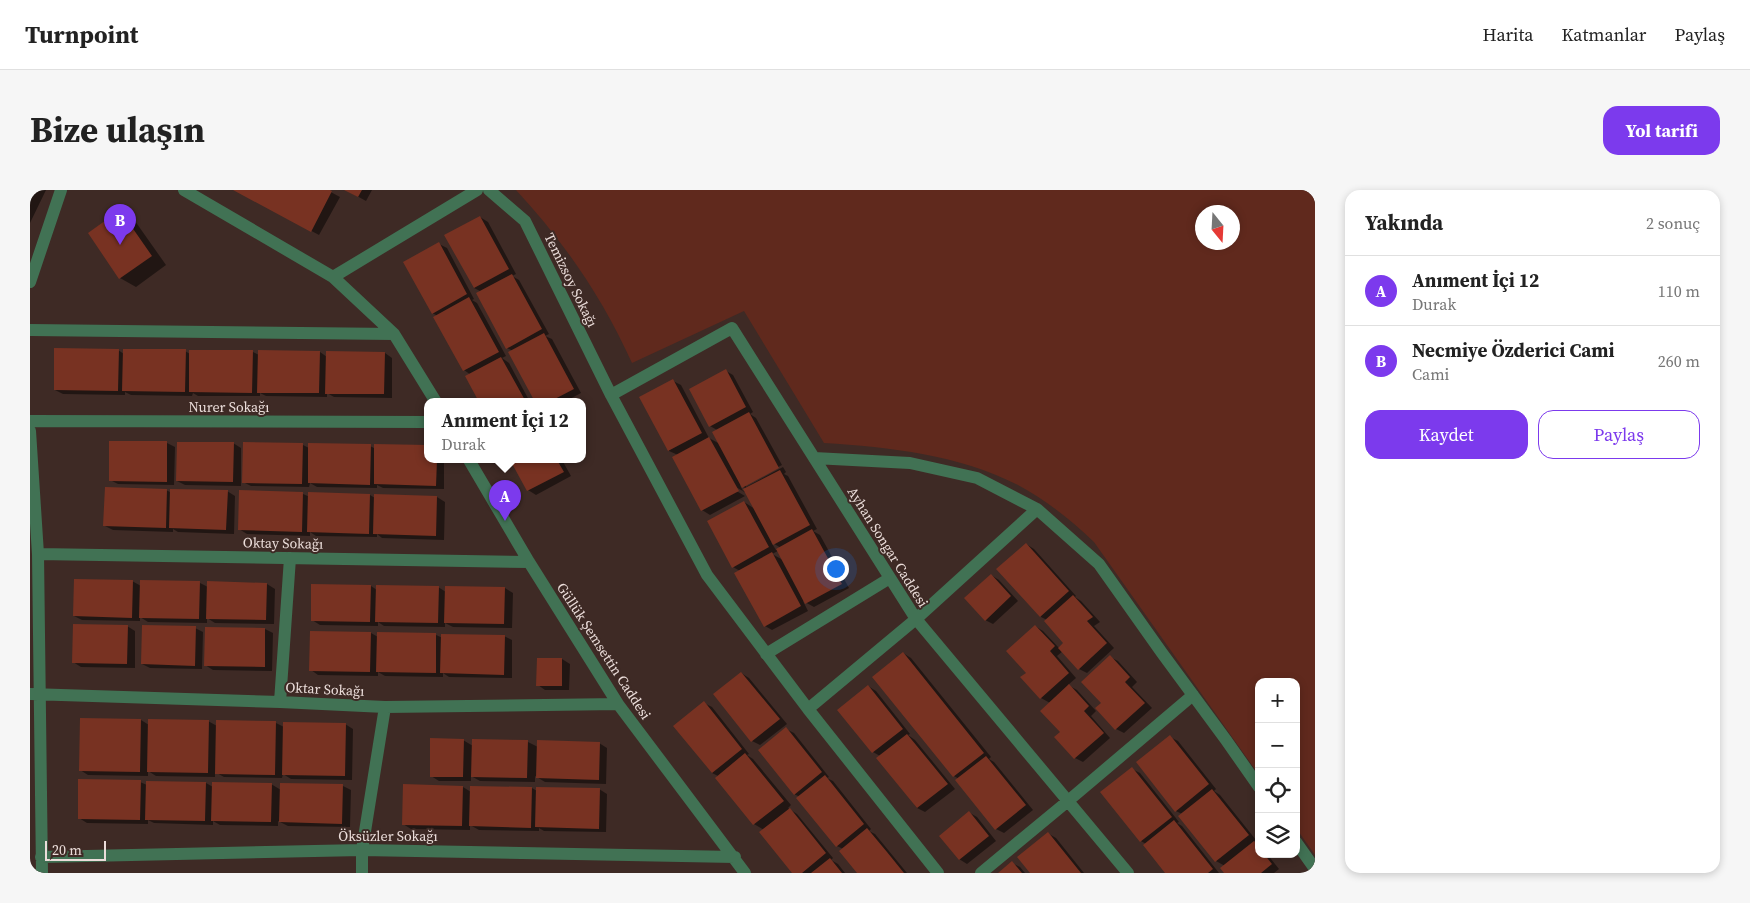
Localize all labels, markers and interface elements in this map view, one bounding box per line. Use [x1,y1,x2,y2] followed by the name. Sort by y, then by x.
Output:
[25,18,138,51] text: Turnpoint
[1483,22,1533,47] text: Harita
[1561,22,1646,47] text: Katmanlar
[1674,22,1725,47] text: Paylaş
[30,106,205,154] text: Bize ulaşın
[1603,106,1720,155] button: Yol tarifi
[104,204,136,245] pin: B
[1195,205,1240,250] north arrow
[1365,208,1443,237] text: Yakında
[1646,212,1700,234] text: 2 sonuç
[540,229,602,331] street label: Temizsoy Sokağı
[1412,267,1539,293] text: Anıment İçi 12
[1376,280,1386,302] text: A
[1658,280,1700,302] text: 110 m
[1412,293,1456,315] text: Durak
[1412,337,1615,363] text: Necmiye Özderici Cami
[1376,350,1386,372] text: B
[1658,350,1700,372] text: 260 m
[1412,363,1449,385] text: Cami
[188,397,270,417] street label: Nurer Sokağı
[424,398,586,463] popup
[441,407,569,433] text: Anıment İçi 12
[1365,410,1528,459] button: Kaydet
[1538,410,1700,459] button: Paylaş
[441,433,485,455] text: Durak
[489,480,521,521] pin: A
[843,483,933,611] street label: Ayhan Songar Caddesi
[243,532,323,554] street label: Oktay Sokağı
[823,556,849,582] your location
[552,579,656,723] street label: Güllük Şemsettin Caddesi
[285,677,365,701] street label: Oktar Sokağı
[1255,678,1300,858] map controls
[1255,678,1300,723] button: +
[1255,723,1300,768] button: −
[1255,768,1300,813] button: locate
[1255,813,1300,858] button: layers
[338,826,438,846] street label: Öksüzler Sokağı
[45,838,106,861] scale bar
[52,840,82,860] text: 20 m

